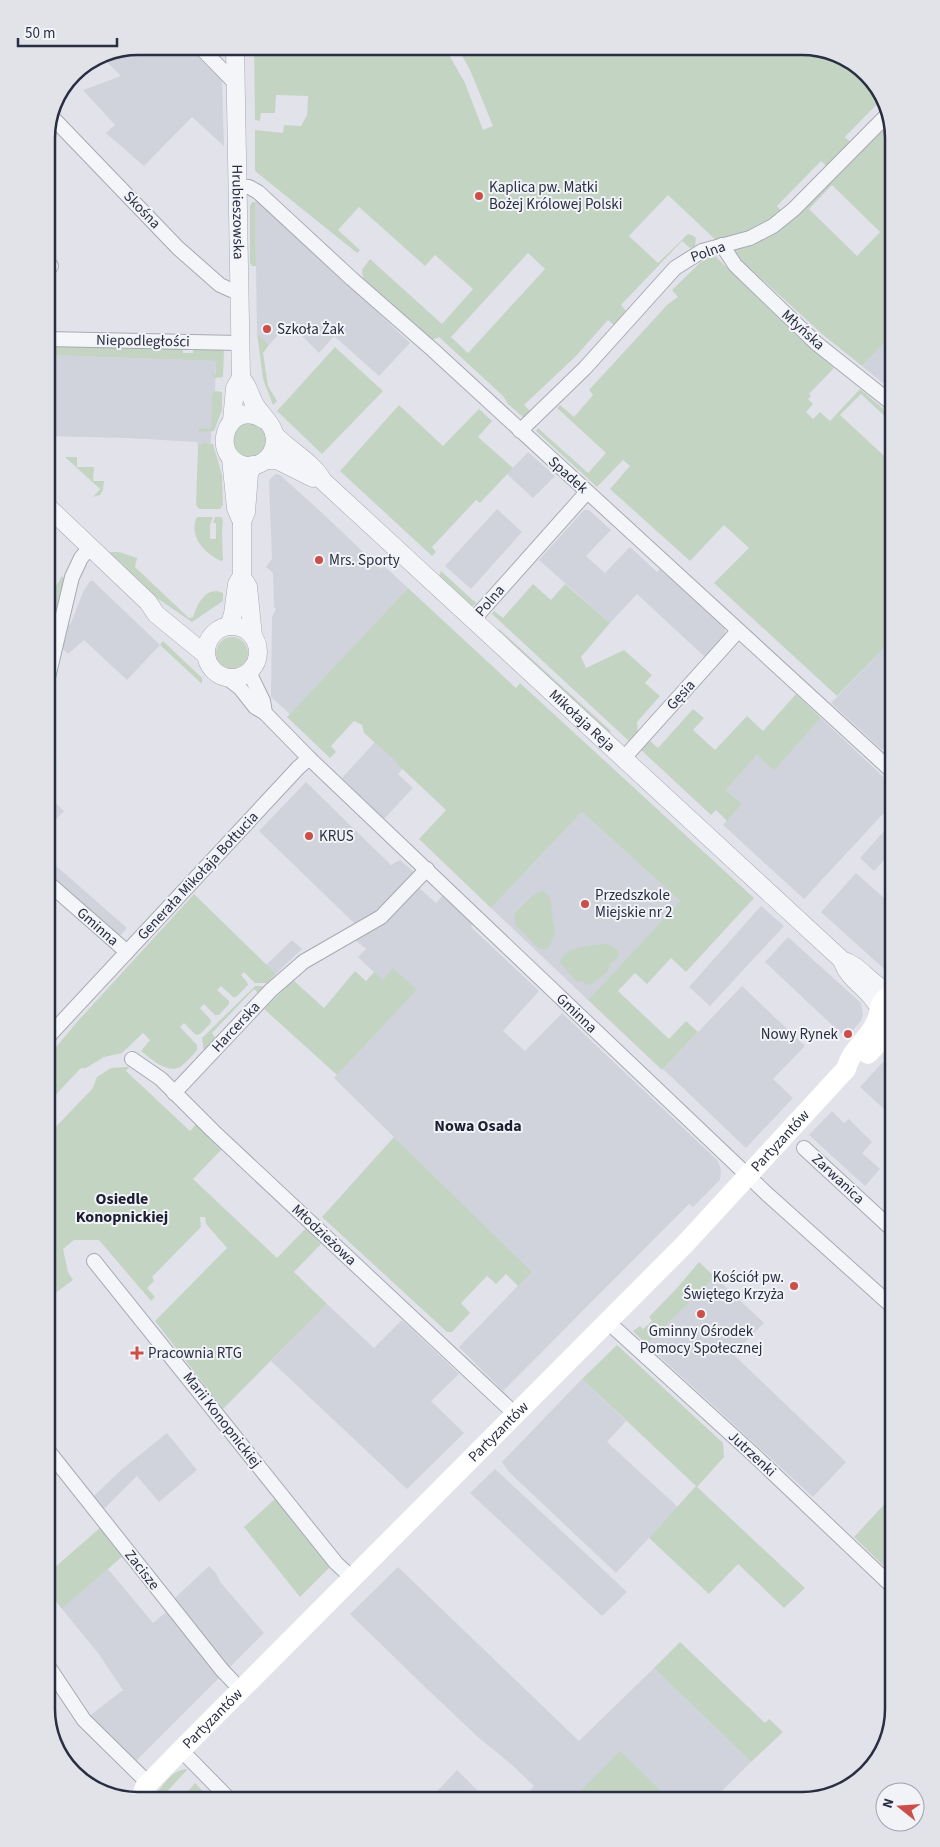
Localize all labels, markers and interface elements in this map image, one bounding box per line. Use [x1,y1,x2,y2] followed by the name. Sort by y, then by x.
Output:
[18,15,116,47] scale bar
[25,23,55,44] text: 50 m
[227,164,249,260] street label: Hrubieszowska
[489,177,622,215] place label: Kaplica pw. Matki Bożej Królowej Polski
[119,186,165,234] street label: Skośna
[473,190,485,202] marker: Kaplica pw. Matki Bożej Królowej Polski
[688,236,728,268] street label: Polna
[777,305,829,355] street label: Młyńska
[277,319,345,340] place label: Szkoła Żak
[261,323,273,335] marker: Szkoła Żak
[96,330,190,352] street label: Niepodległości
[544,452,593,499] street label: Spadek
[329,550,400,571] place label: Mrs. Sporty
[313,554,325,566] marker: Mrs. Sporty
[470,581,510,621] street label: Polna
[662,675,700,715] street label: Gęsia
[544,684,620,756] street label: Mikołaja Reja
[133,807,263,945] street label: Generała Mikołaja Bołtucia
[319,826,354,847] place label: KRUS
[303,830,315,842] marker: KRUS
[595,885,672,923] place label: Przedszkole Miejskie nr 2
[579,898,591,910] marker: Przedszkole Miejskie nr 2
[72,902,123,951] street label: Gminna
[552,988,602,1038] street label: Gminna
[207,997,265,1057] street label: Harcerska
[761,1024,839,1045] place label: Nowy Rynek
[842,1028,854,1040] marker: Nowy Rynek
[746,1105,814,1177] street label: Partyzantów
[434,1115,522,1137] district label: Nowa Osada
[807,1149,869,1209] street label: Zarwanica
[76,1188,168,1228] district label: Osiedle Konopnickiej
[287,1199,361,1271] street label: Młodzieżowa
[683,1267,784,1305] place label: Kościół pw. Świętego Krzyża
[788,1280,800,1292] marker: Kościół pw. Świętego Krzyża
[695,1308,707,1320] marker: Gminny Ośrodek Pomocy Społecznej
[640,1321,762,1359] place label: Gminny Ośrodek Pomocy Społecznej
[148,1343,242,1364] place label: Pracownia RTG
[130,1346,144,1360] marker: Pracownia RTG
[178,1368,266,1472] street label: Marii Konopnickiej
[463,1396,533,1467] street label: Partyzantów
[723,1426,781,1482] street label: Jutrzenki
[120,1545,164,1595] street label: Zacisze
[177,1683,247,1753] street label: Partyzantów
[875,1782,925,1832] north arrow
[878,1796,899,1811] text: N

